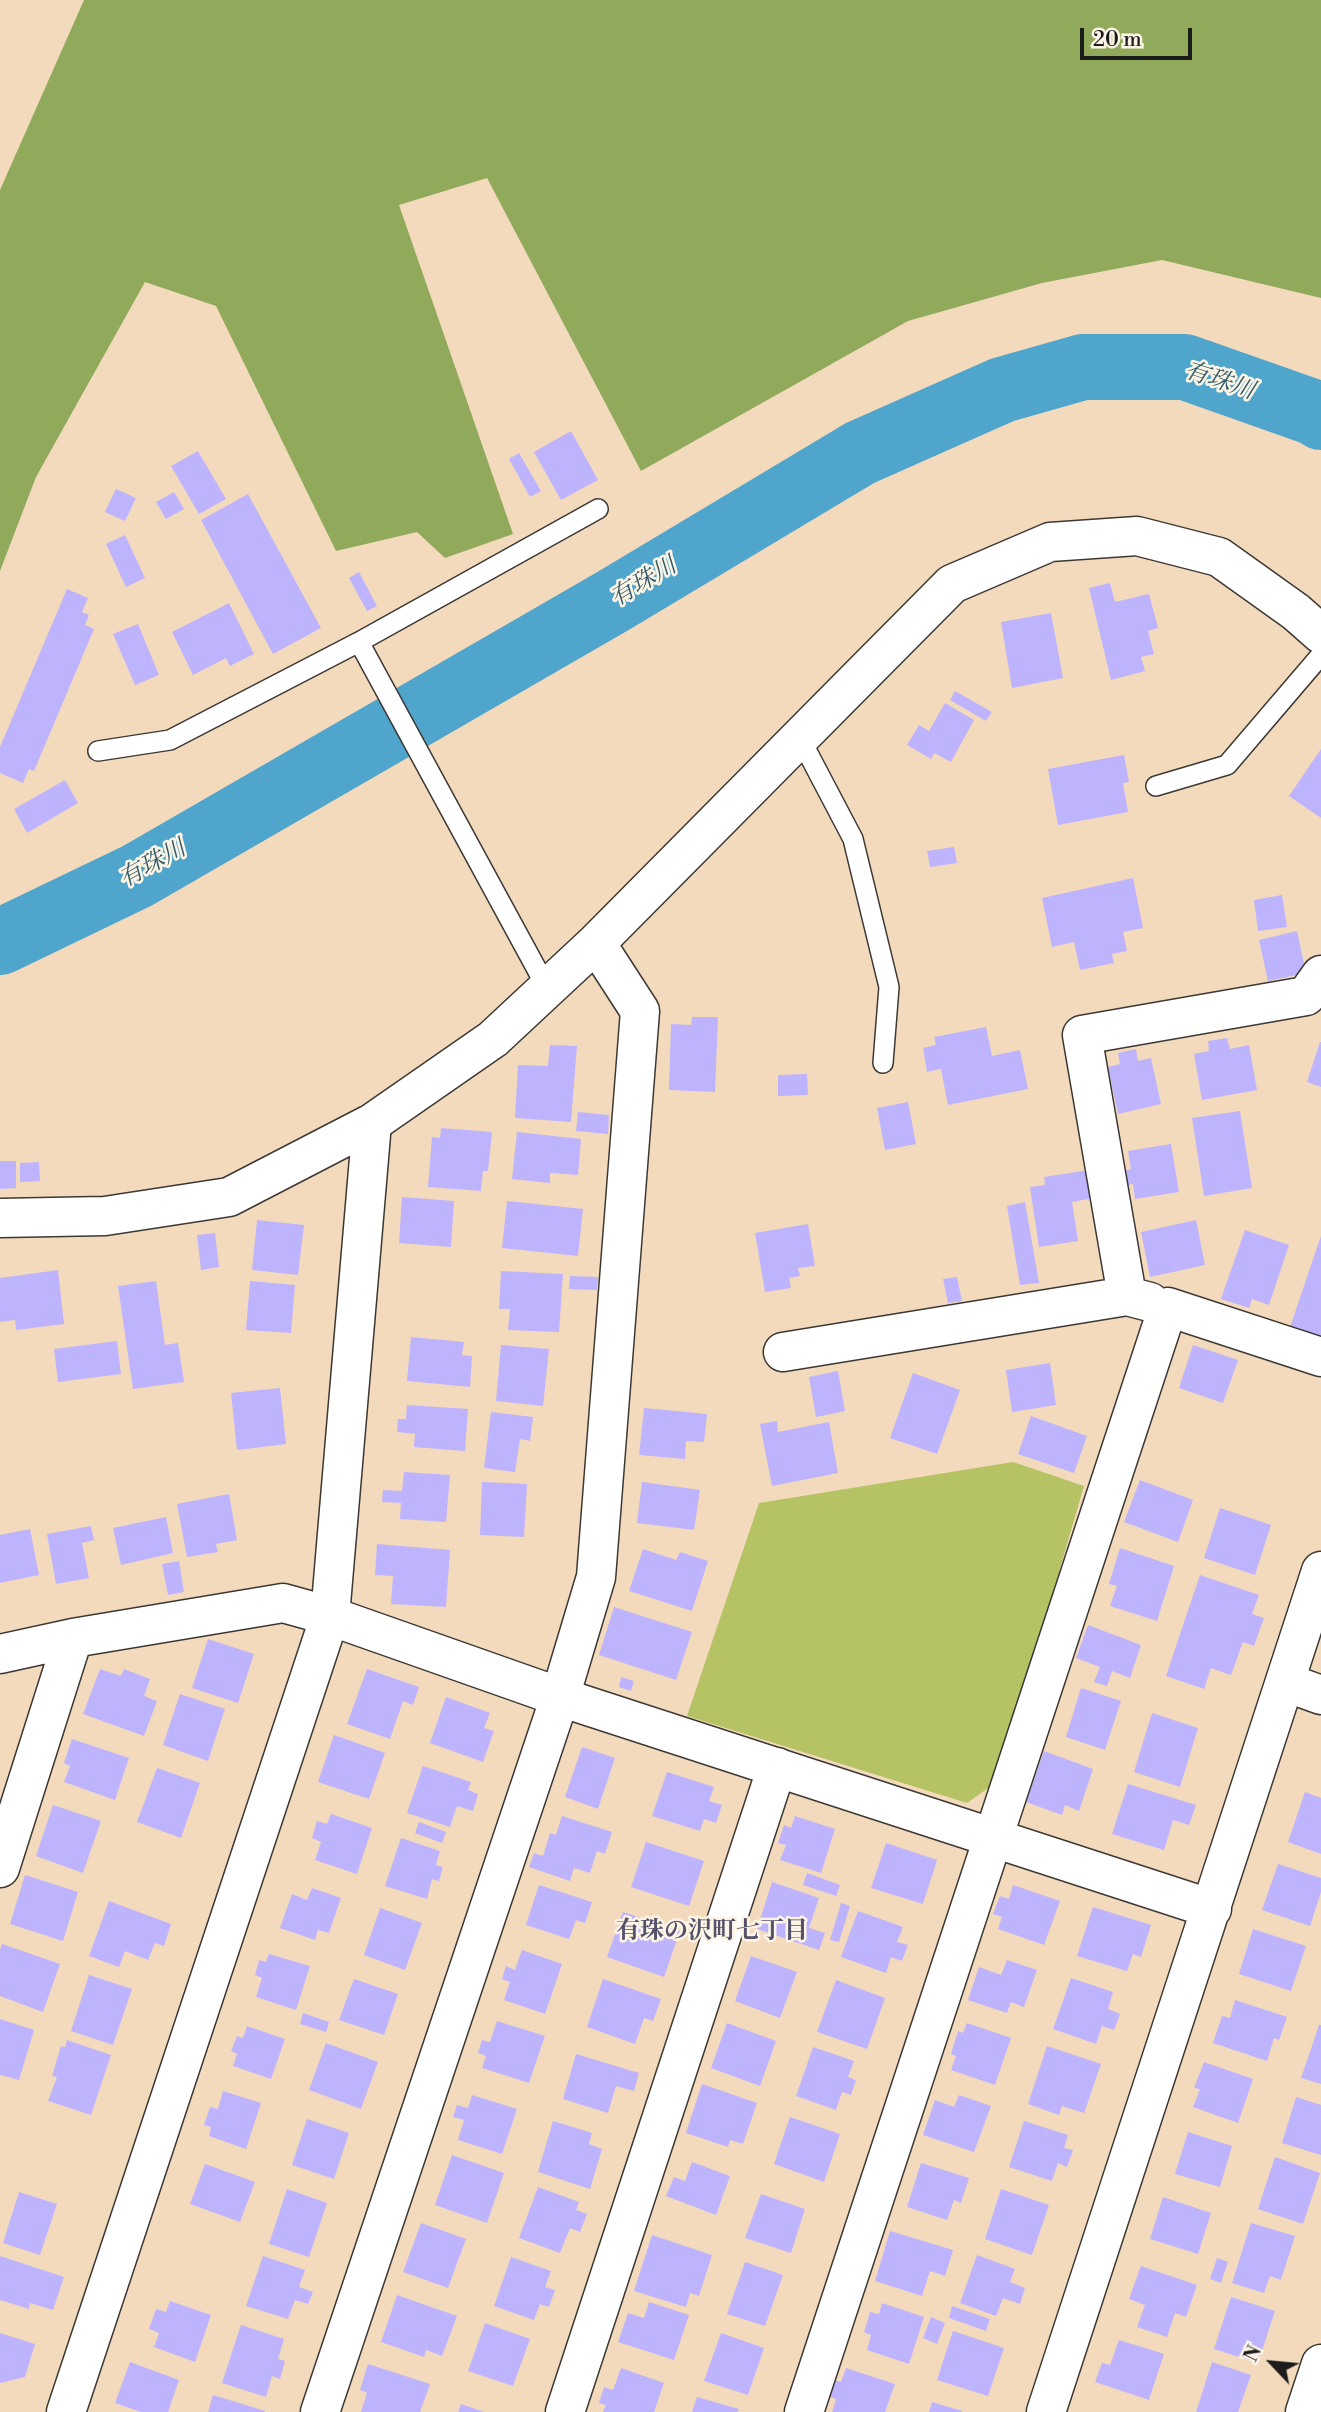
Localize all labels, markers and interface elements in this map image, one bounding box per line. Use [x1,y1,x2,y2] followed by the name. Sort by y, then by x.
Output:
[1083,14,1195,58] scale bar
[1093,27,1142,53] text: 20 m
[1180,357,1258,407] water label: 有珠川
[606,552,682,614] water label: 有珠川
[115,835,191,895] water label: 有珠川
[616,1918,808,1946] district label: 有珠の沢町七丁目
[1237,2328,1307,2398] north arrow
[1239,2342,1267,2366] text: N

